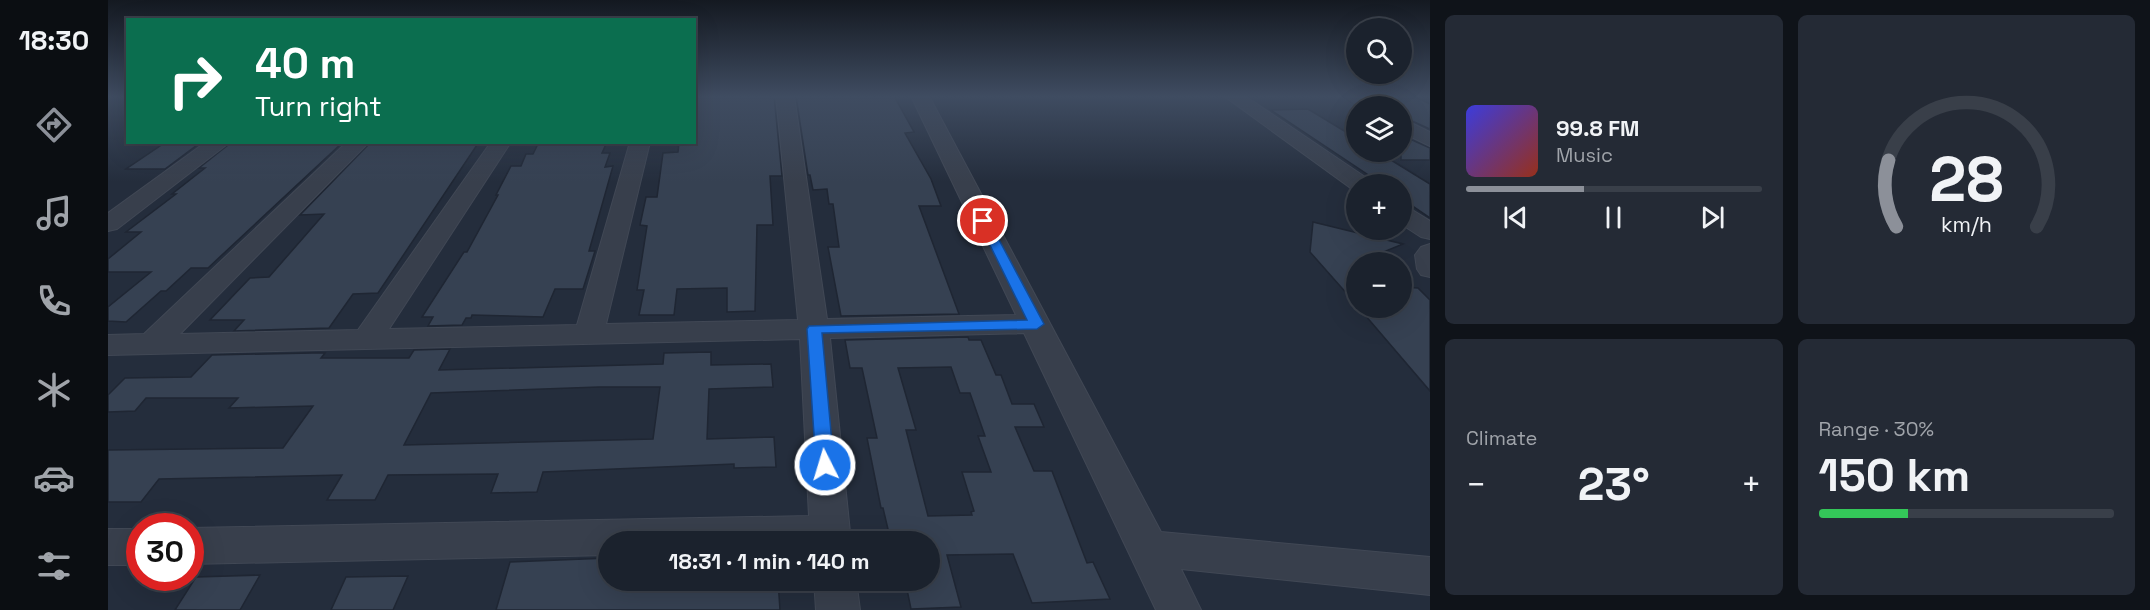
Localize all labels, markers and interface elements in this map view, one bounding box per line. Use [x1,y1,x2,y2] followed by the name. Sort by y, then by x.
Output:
[1346,18,1412,318] map controls
[1346,18,1412,84] button: search
[19,23,89,58] text: 18:30
[255,37,355,90] text: 40 m
[156,42,234,120] icon: right
[255,89,382,124] text: Turn right
[1346,96,1412,162] button: layers
[33,104,75,146] icon: directions
[1556,114,1639,142] text: 99.8 FM
[1929,140,2003,219] text: 28
[1556,142,1613,168] text: Music
[1346,174,1412,240] button: +
[33,192,75,234] icon: music
[957,195,1008,246] pin
[1499,201,1532,234] icon: previous
[1597,201,1630,234] icon: pause
[1696,201,1729,234] icon: next
[966,204,999,237] icon: arrive
[1941,211,1992,238] text: km/h
[1346,252,1412,318] button: −
[33,280,75,322] icon: phone
[33,369,75,411] icon: climate
[1819,416,1934,442] text: Range · 30%
[1466,425,1537,451] text: Climate
[793,433,857,497] position arrow
[1819,447,1970,504] text: 150 km
[1578,456,1650,513] text: 23°
[33,457,75,499] icon: car
[1466,464,1486,506] text: −
[1741,464,1761,506] text: +
[126,513,204,591] speed limit sign: 30
[33,545,75,587] icon: filters
[669,547,869,575] text: 18:31 · 1 min · 140 m

